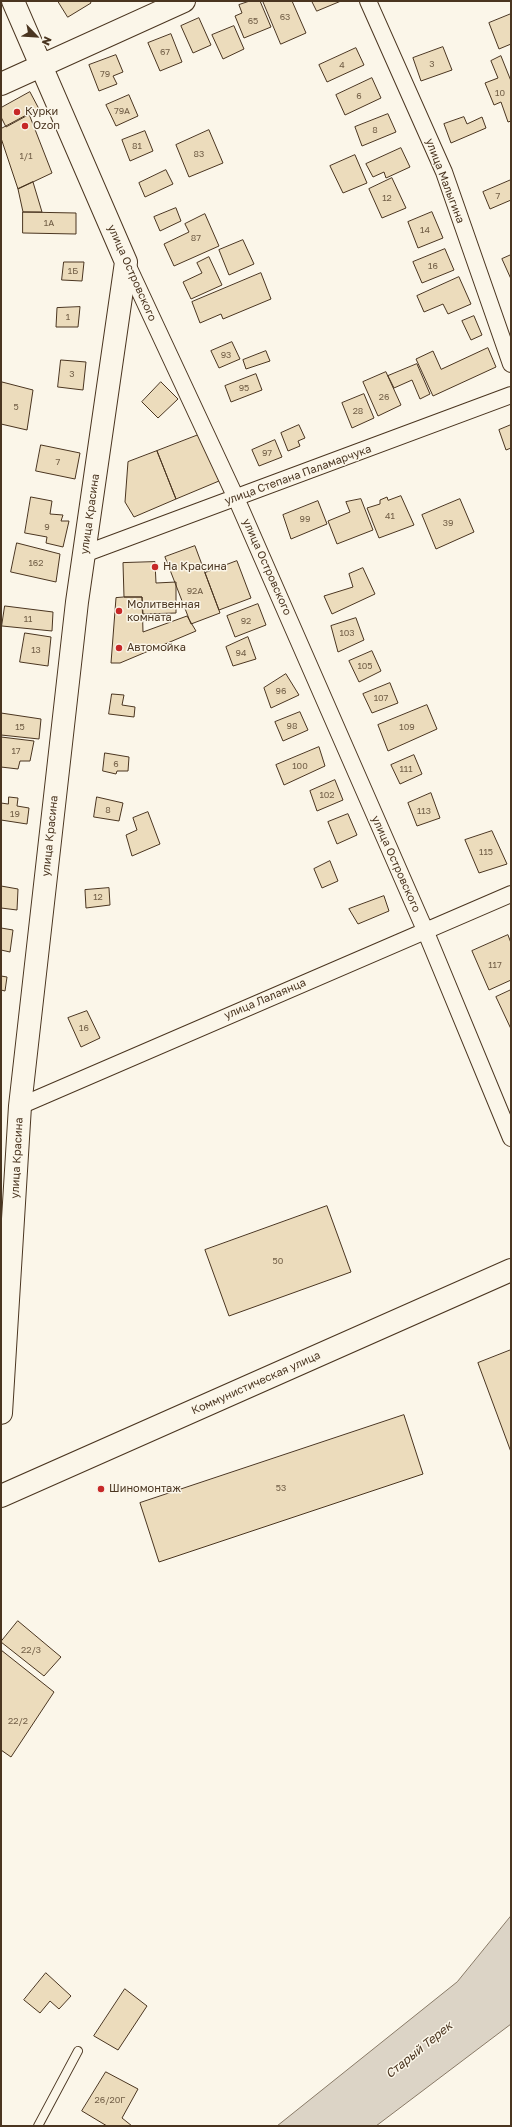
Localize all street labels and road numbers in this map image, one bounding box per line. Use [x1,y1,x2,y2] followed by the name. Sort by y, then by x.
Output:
[423,137,467,225] street label: улица Малыгина
[105,223,159,323] street label: улица Островского
[223,442,373,508] street label: улица Степана Паламарчука
[78,473,102,555] street label: улица Красина
[240,517,294,617] street label: улица Островского
[39,795,61,877] street label: улица Красина
[369,814,423,914] street label: улица Островского
[222,976,308,1022] street label: улица Лалаянца
[8,1117,26,1199] street label: улица Красина
[189,1349,323,1417] street label: Коммунистическая улица

